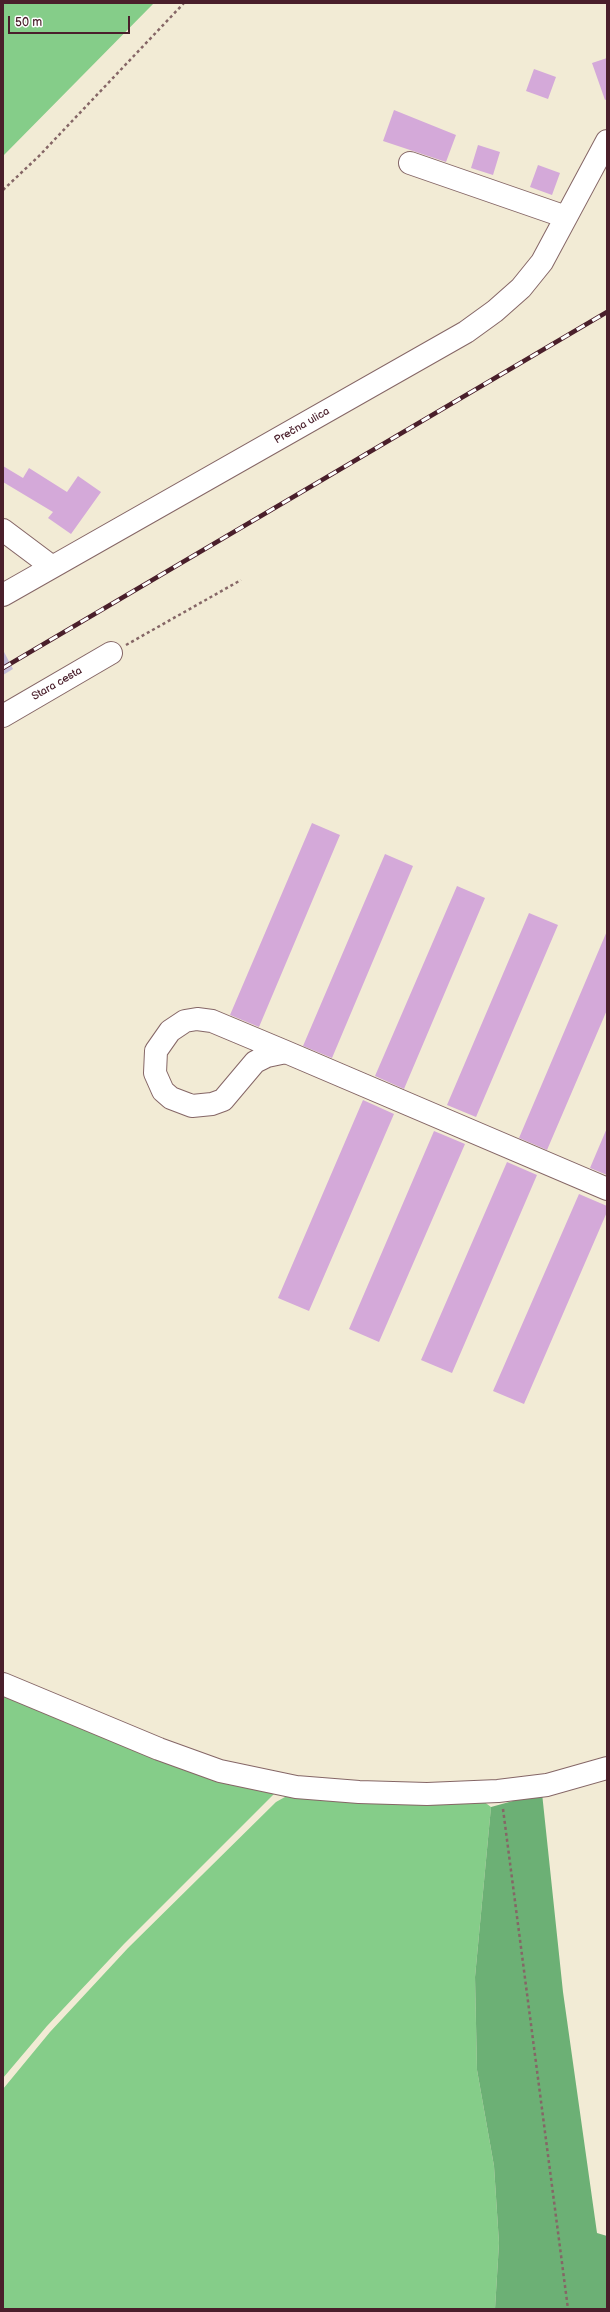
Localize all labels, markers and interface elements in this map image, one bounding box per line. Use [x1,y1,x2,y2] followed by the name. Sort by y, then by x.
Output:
[10,8,132,34] scale bar
[15,15,42,30] text: 50 m
[272,405,332,447] street label: Prečna ulica
[29,664,85,704] street label: Stara cesta

